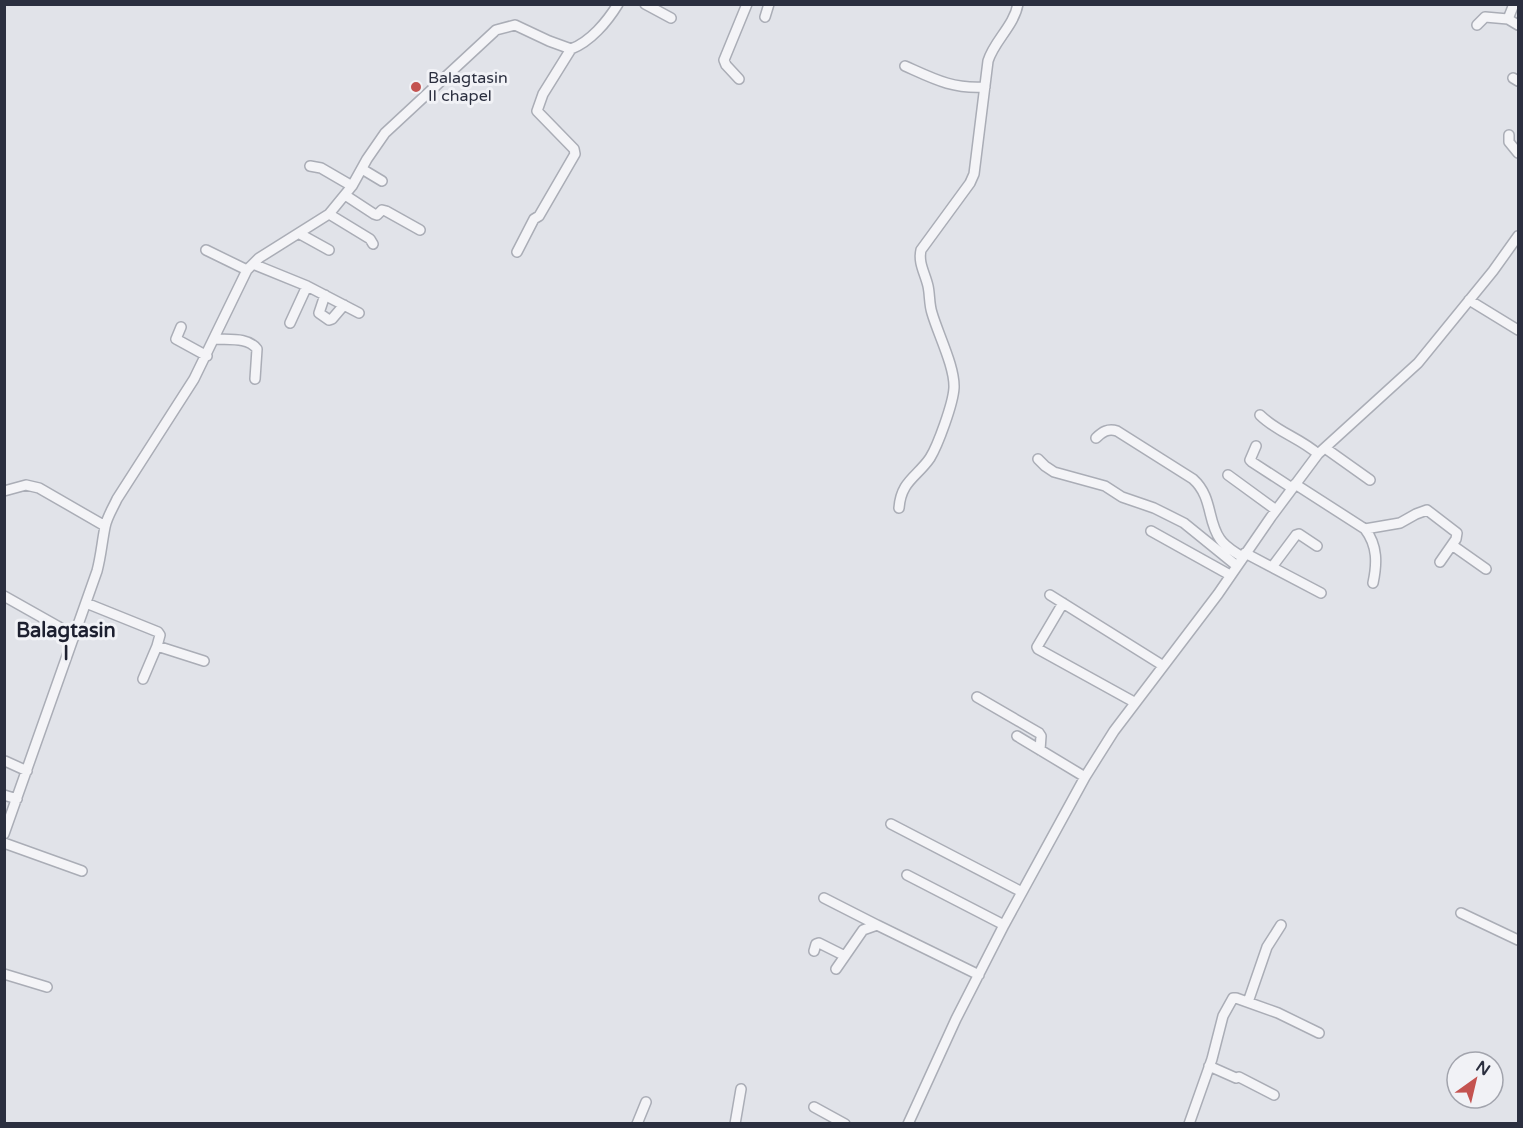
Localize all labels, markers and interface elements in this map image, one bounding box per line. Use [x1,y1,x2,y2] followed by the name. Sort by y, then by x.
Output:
[428,68,508,106] place label: Balagtasin II chapel
[409,80,423,94] marker: Balagtasin II chapel
[16,619,116,666] district label: Balagtasin I
[1445,1050,1505,1110] north arrow
[1472,1057,1494,1080] text: N

